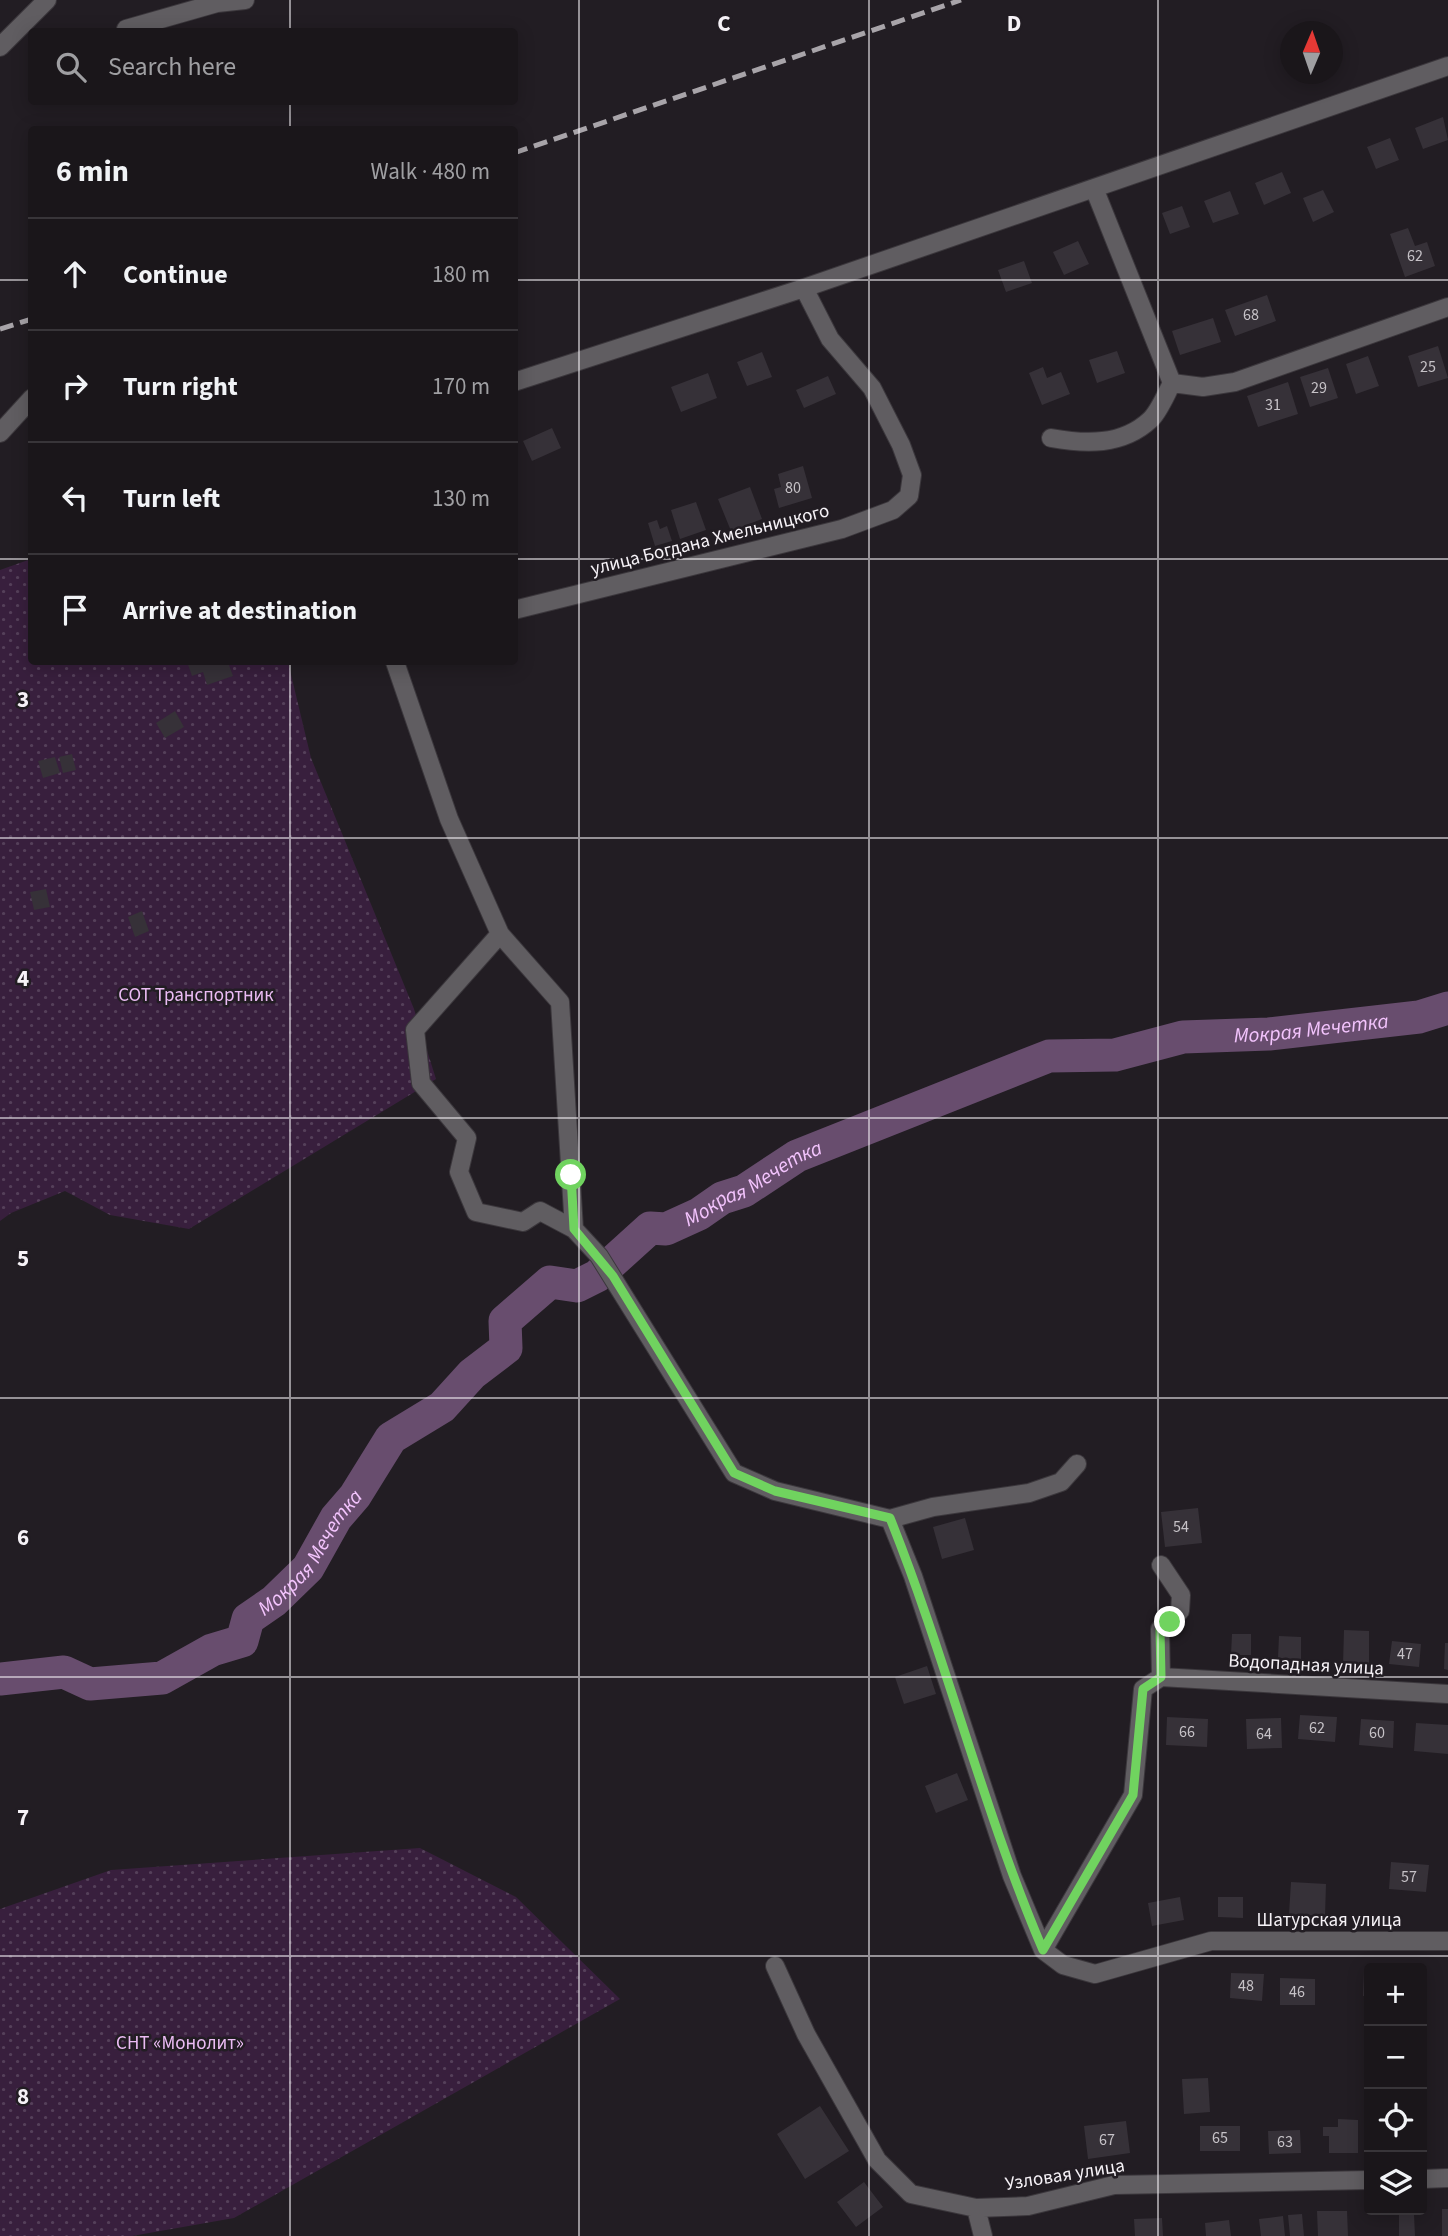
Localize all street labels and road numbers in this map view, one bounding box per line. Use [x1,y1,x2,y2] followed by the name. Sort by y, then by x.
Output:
[588,497,832,583] street label: улица Богдана Хмельницкого
[1228,1647,1384,1683] street label: Водопадная улица
[1257,1907,1401,1934] street label: Шатурская улица
[1003,2152,1127,2198] street label: Узловая улица

